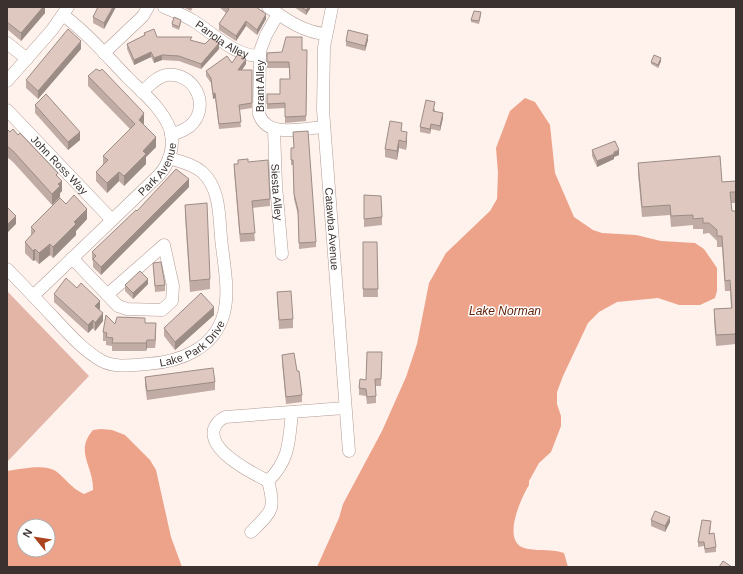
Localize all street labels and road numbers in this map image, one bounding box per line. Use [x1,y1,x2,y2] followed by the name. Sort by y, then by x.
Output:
[193,18,251,61] street label: Panola Alley
[254,59,266,112] street label: Brant Alley
[29,133,91,197] street label: John Ross Way
[136,142,178,198] street label: Park Avenue
[269,163,285,221] street label: Siesta Alley
[323,187,341,271] street label: Catawba Avenue
[158,318,227,369] street label: Lake Park Drive

